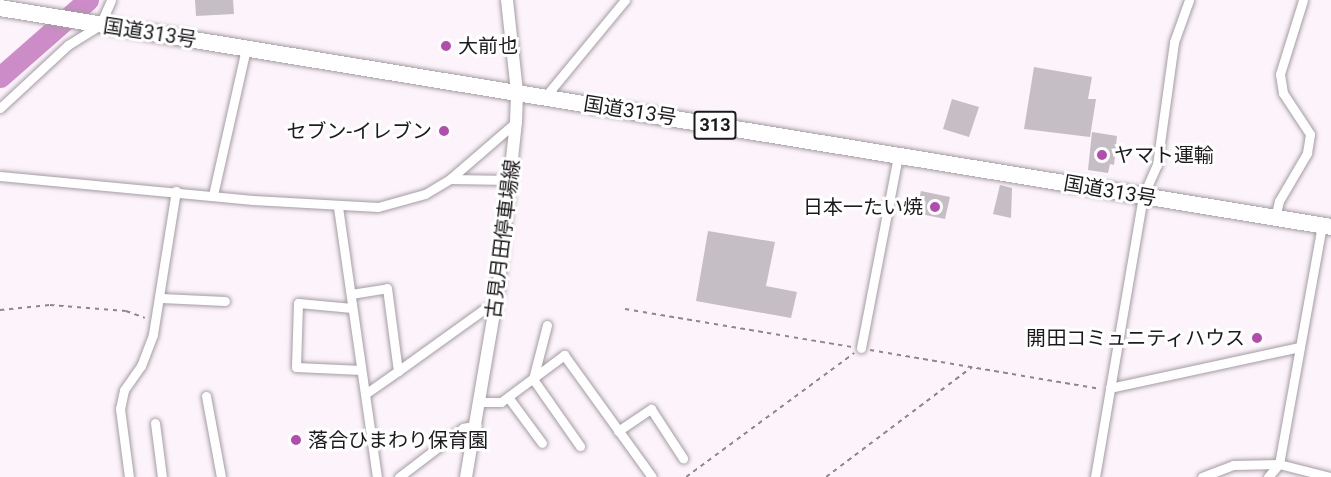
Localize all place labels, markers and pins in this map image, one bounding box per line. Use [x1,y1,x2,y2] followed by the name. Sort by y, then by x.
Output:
[458,34,518,58] place label: 大前也
[439,39,453,53] marker: 大前也
[286,119,432,143] place label: セブン-イレブン
[437,124,451,138] marker: セブン-イレブン
[1114,143,1214,167] place label: ヤマト運輸
[1095,148,1109,162] marker: ヤマト運輸
[803,195,923,219] place label: 日本一たい焼
[928,200,942,214] marker: 日本一たい焼
[1025,326,1245,350] place label: 開田コミュニティハウス
[1250,331,1264,345] marker: 開田コミュニティハウス
[308,428,488,452] place label: 落合ひまわり保育園
[289,433,303,447] marker: 落合ひまわり保育園

